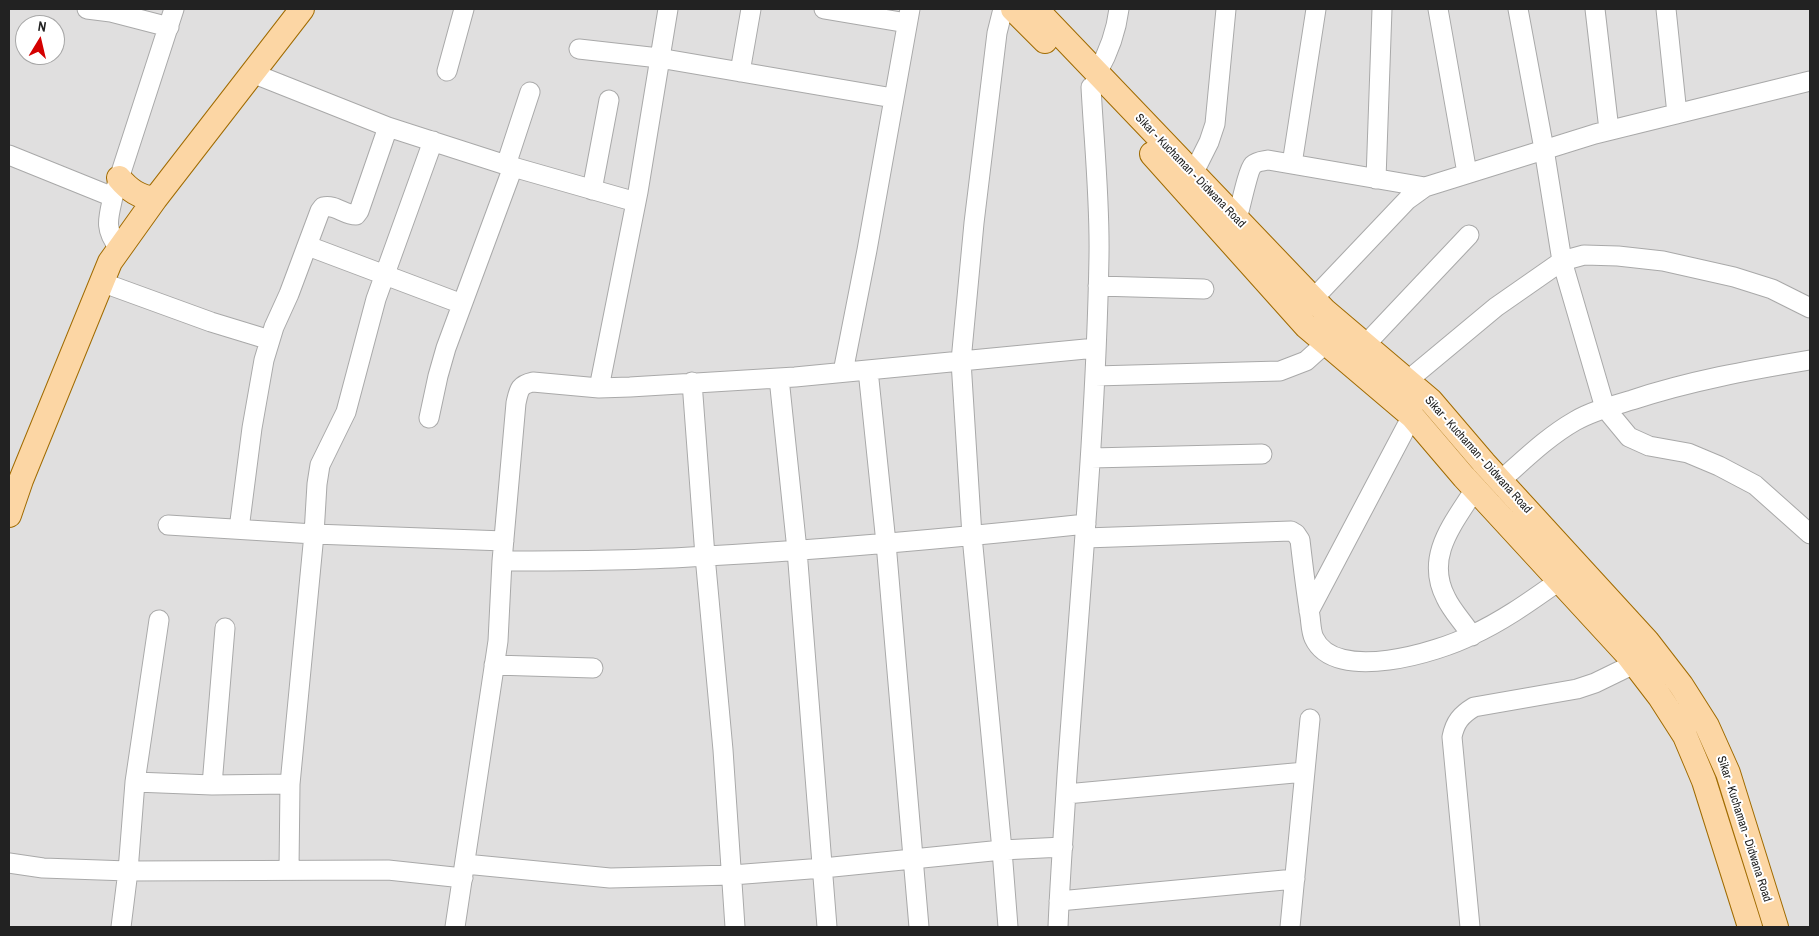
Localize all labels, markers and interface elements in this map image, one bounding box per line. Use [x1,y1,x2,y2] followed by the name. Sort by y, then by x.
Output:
[15,15,65,65] north arrow
[37,17,48,36] text: N
[1132,111,1248,231] street label: Sikar - Kuchaman - Didwana Road
[1422,393,1534,517] street label: Sikar - Kuchaman - Didwana Road
[1714,754,1774,904] street label: Sikar - Kuchaman - Didwana Road

